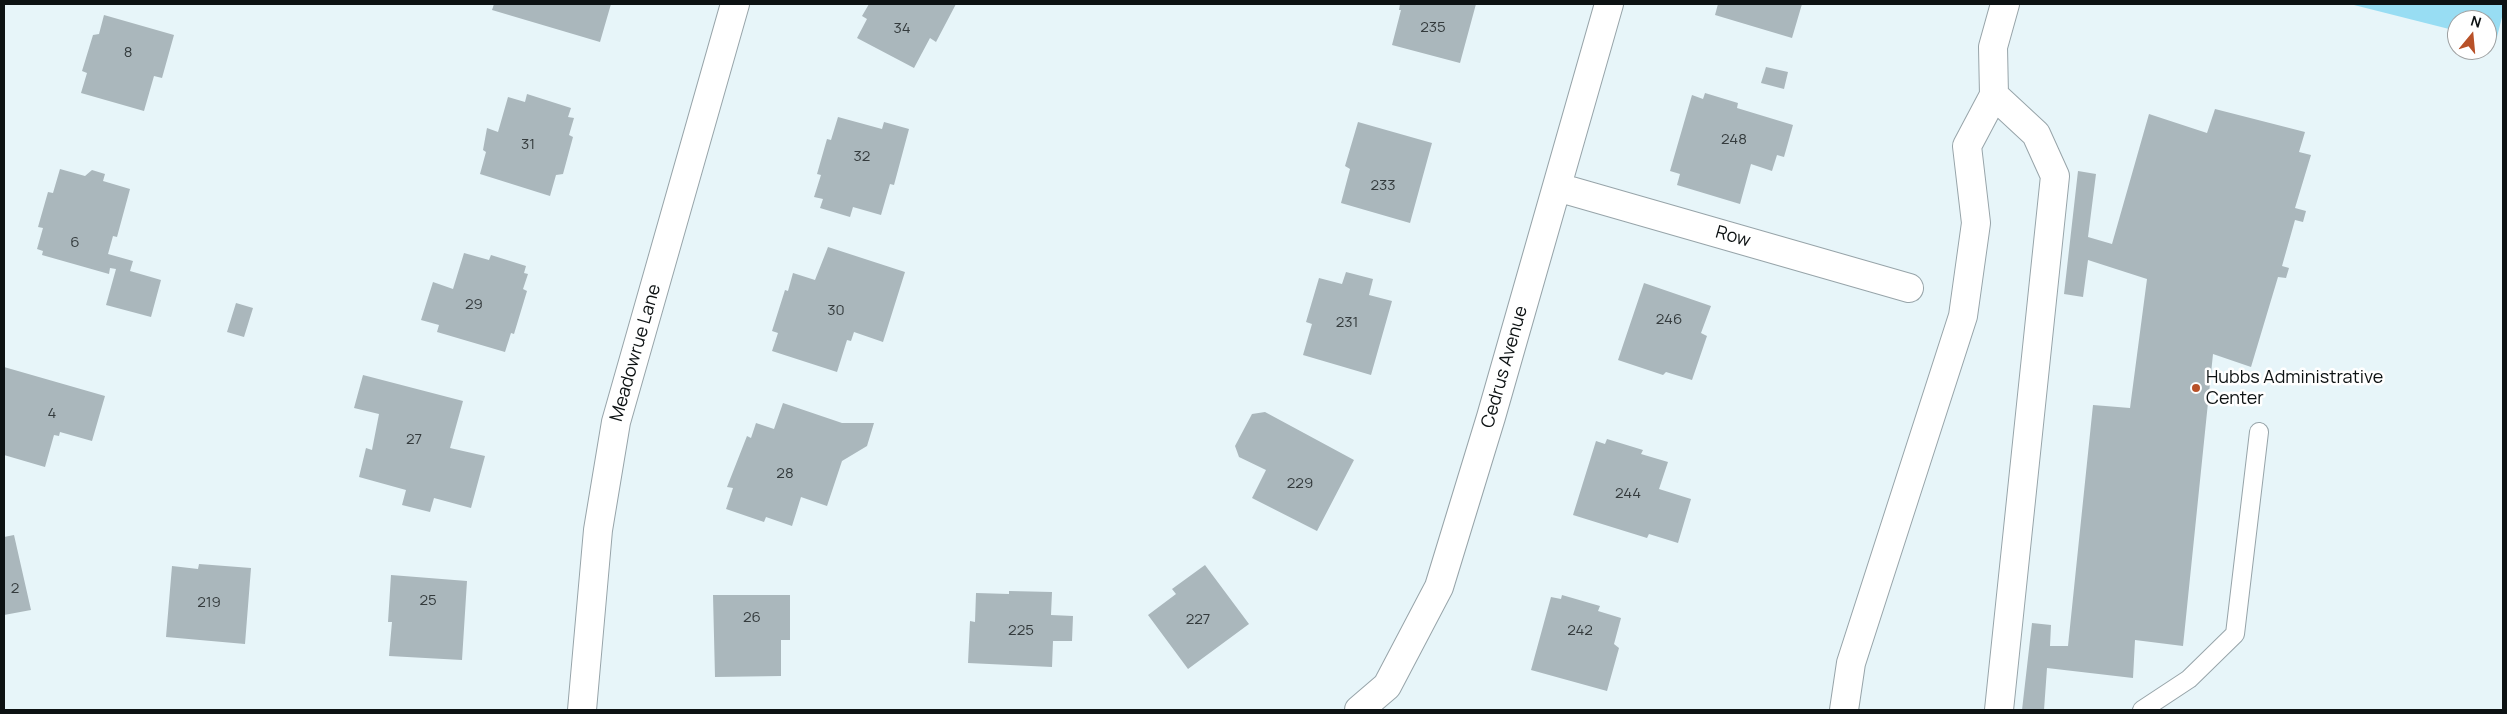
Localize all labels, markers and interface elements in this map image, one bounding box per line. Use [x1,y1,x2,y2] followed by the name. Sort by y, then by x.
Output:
[2447,10,2497,60] north arrow
[2469,11,2484,32] text: N
[1420,19,1446,37] house number: 235
[893,20,911,38] house number: 34
[124,44,132,62] house number: 8
[1721,131,1747,149] house number: 248
[521,136,535,154] house number: 31
[854,148,870,166] house number: 32
[1370,177,1396,195] house number: 233
[1713,222,1753,252] street label: Row
[70,234,80,252] house number: 6
[606,282,666,424] street label: Meadowrue Lane
[465,296,483,314] house number: 29
[827,302,845,320] house number: 30
[1477,304,1533,430] street label: Cedrus Avenue
[1656,311,1682,329] house number: 246
[1336,314,1358,332] house number: 231
[2206,367,2383,409] place label: Hubbs Administrative Center
[2190,382,2202,394] marker: Hubbs Administrative Center
[48,405,56,423] house number: 4
[406,431,422,449] house number: 27
[776,465,794,483] house number: 28
[1287,475,1313,493] house number: 229
[1615,485,1641,503] house number: 244
[11,580,19,598] house number: 2
[419,592,437,610] house number: 25
[197,594,221,612] house number: 219
[743,609,761,627] house number: 26
[1186,611,1210,629] house number: 227
[1008,622,1034,640] house number: 225
[1567,622,1593,640] house number: 242

